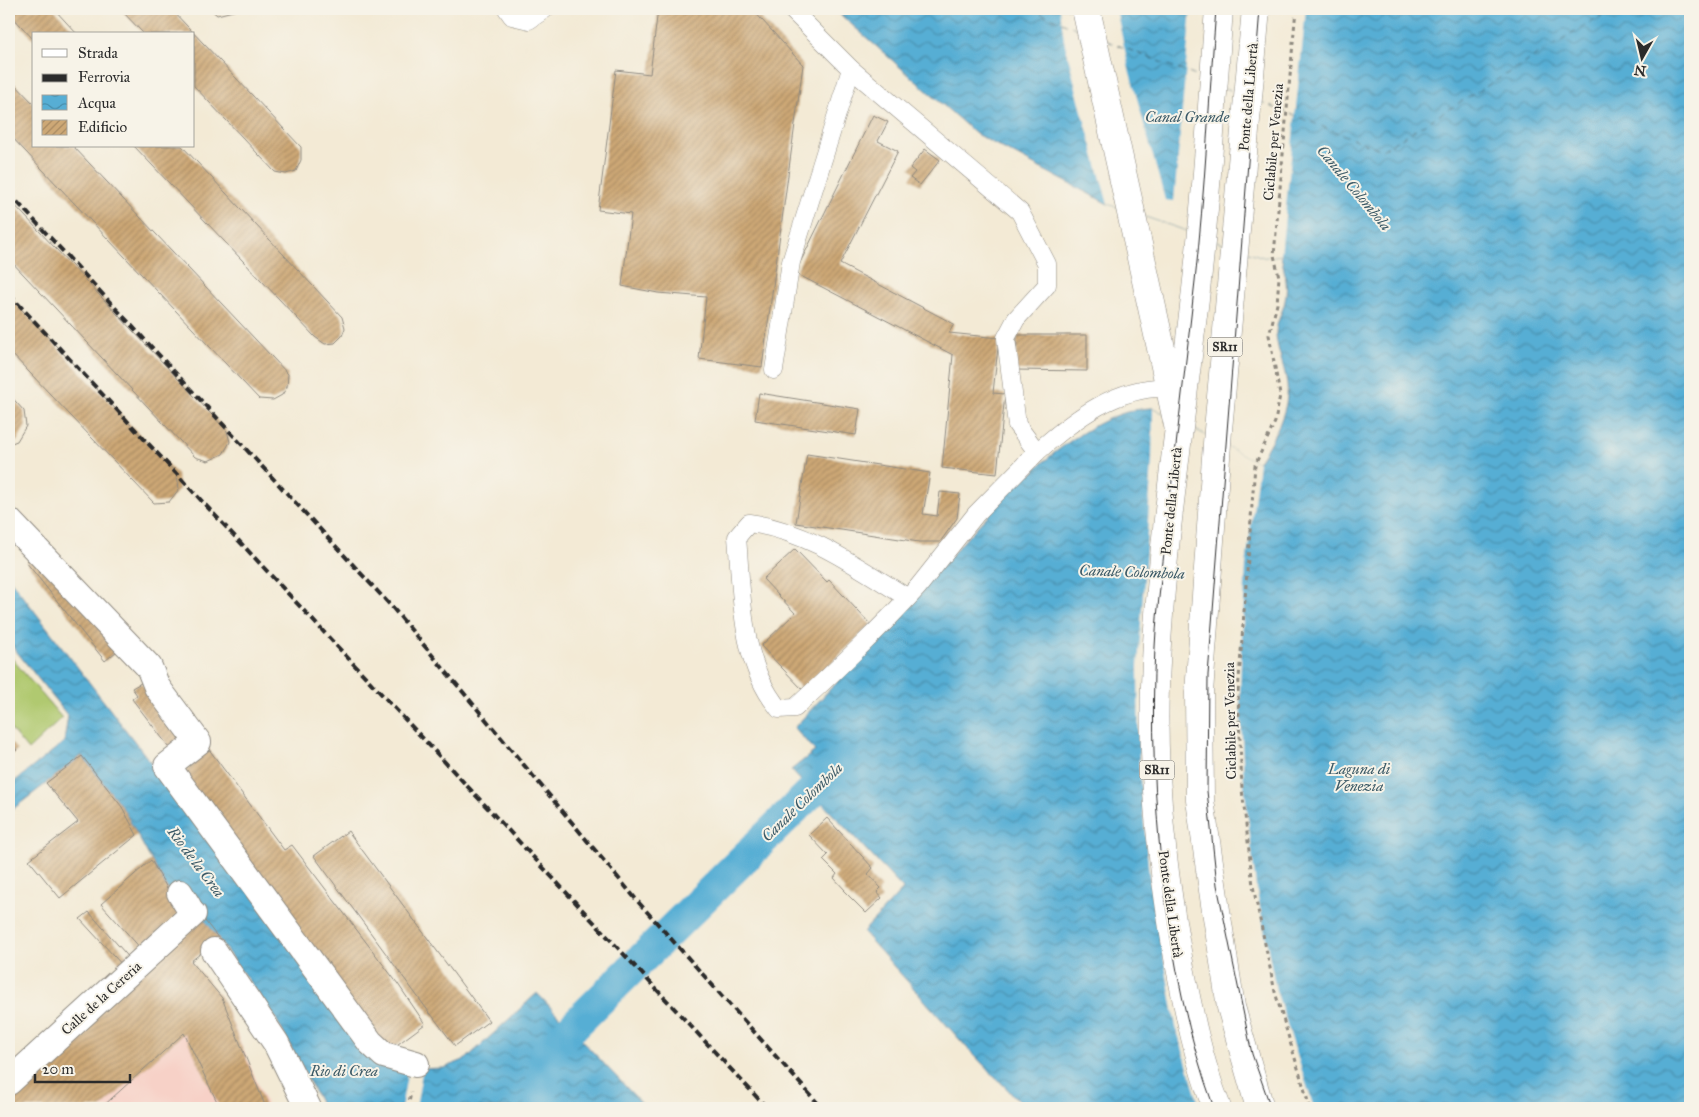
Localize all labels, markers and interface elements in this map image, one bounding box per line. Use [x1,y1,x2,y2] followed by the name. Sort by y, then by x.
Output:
[32,32,195,148] legend
[1616,32,1666,82] north arrow
[1235,42,1262,152] street label: Ponte della Libertà
[78,44,118,62] text: Strada
[1633,61,1647,80] text: N
[78,68,131,86] text: Ferrovia
[1260,83,1287,201] street label: Ciclabile per Venezia
[77,94,117,113] text: Acqua
[1145,108,1229,126] water label: Canal Grande
[78,118,127,136] text: Edificio
[1313,142,1395,234] water label: Canale Colombola
[1208,338,1242,357] road number: SR11
[1157,446,1186,556] street label: Ponte della Libertà
[1079,561,1185,583] water label: Canale Colombola
[1221,662,1240,780] street label: Ciclabile per Venezia
[758,759,846,845] water label: Canale Colombola
[1140,760,1174,780] road number: SR11
[1327,760,1391,795] water label: Laguna di Venezia
[163,822,228,901] water label: Rio de la Crea
[1155,849,1186,959] street label: Ponte della Libertà
[58,958,145,1039] street label: Calle de la Cereria
[35,1052,130,1084] scale bar
[42,1060,74,1078] text: 20 m
[309,1062,378,1080] water label: Rio di Crea

